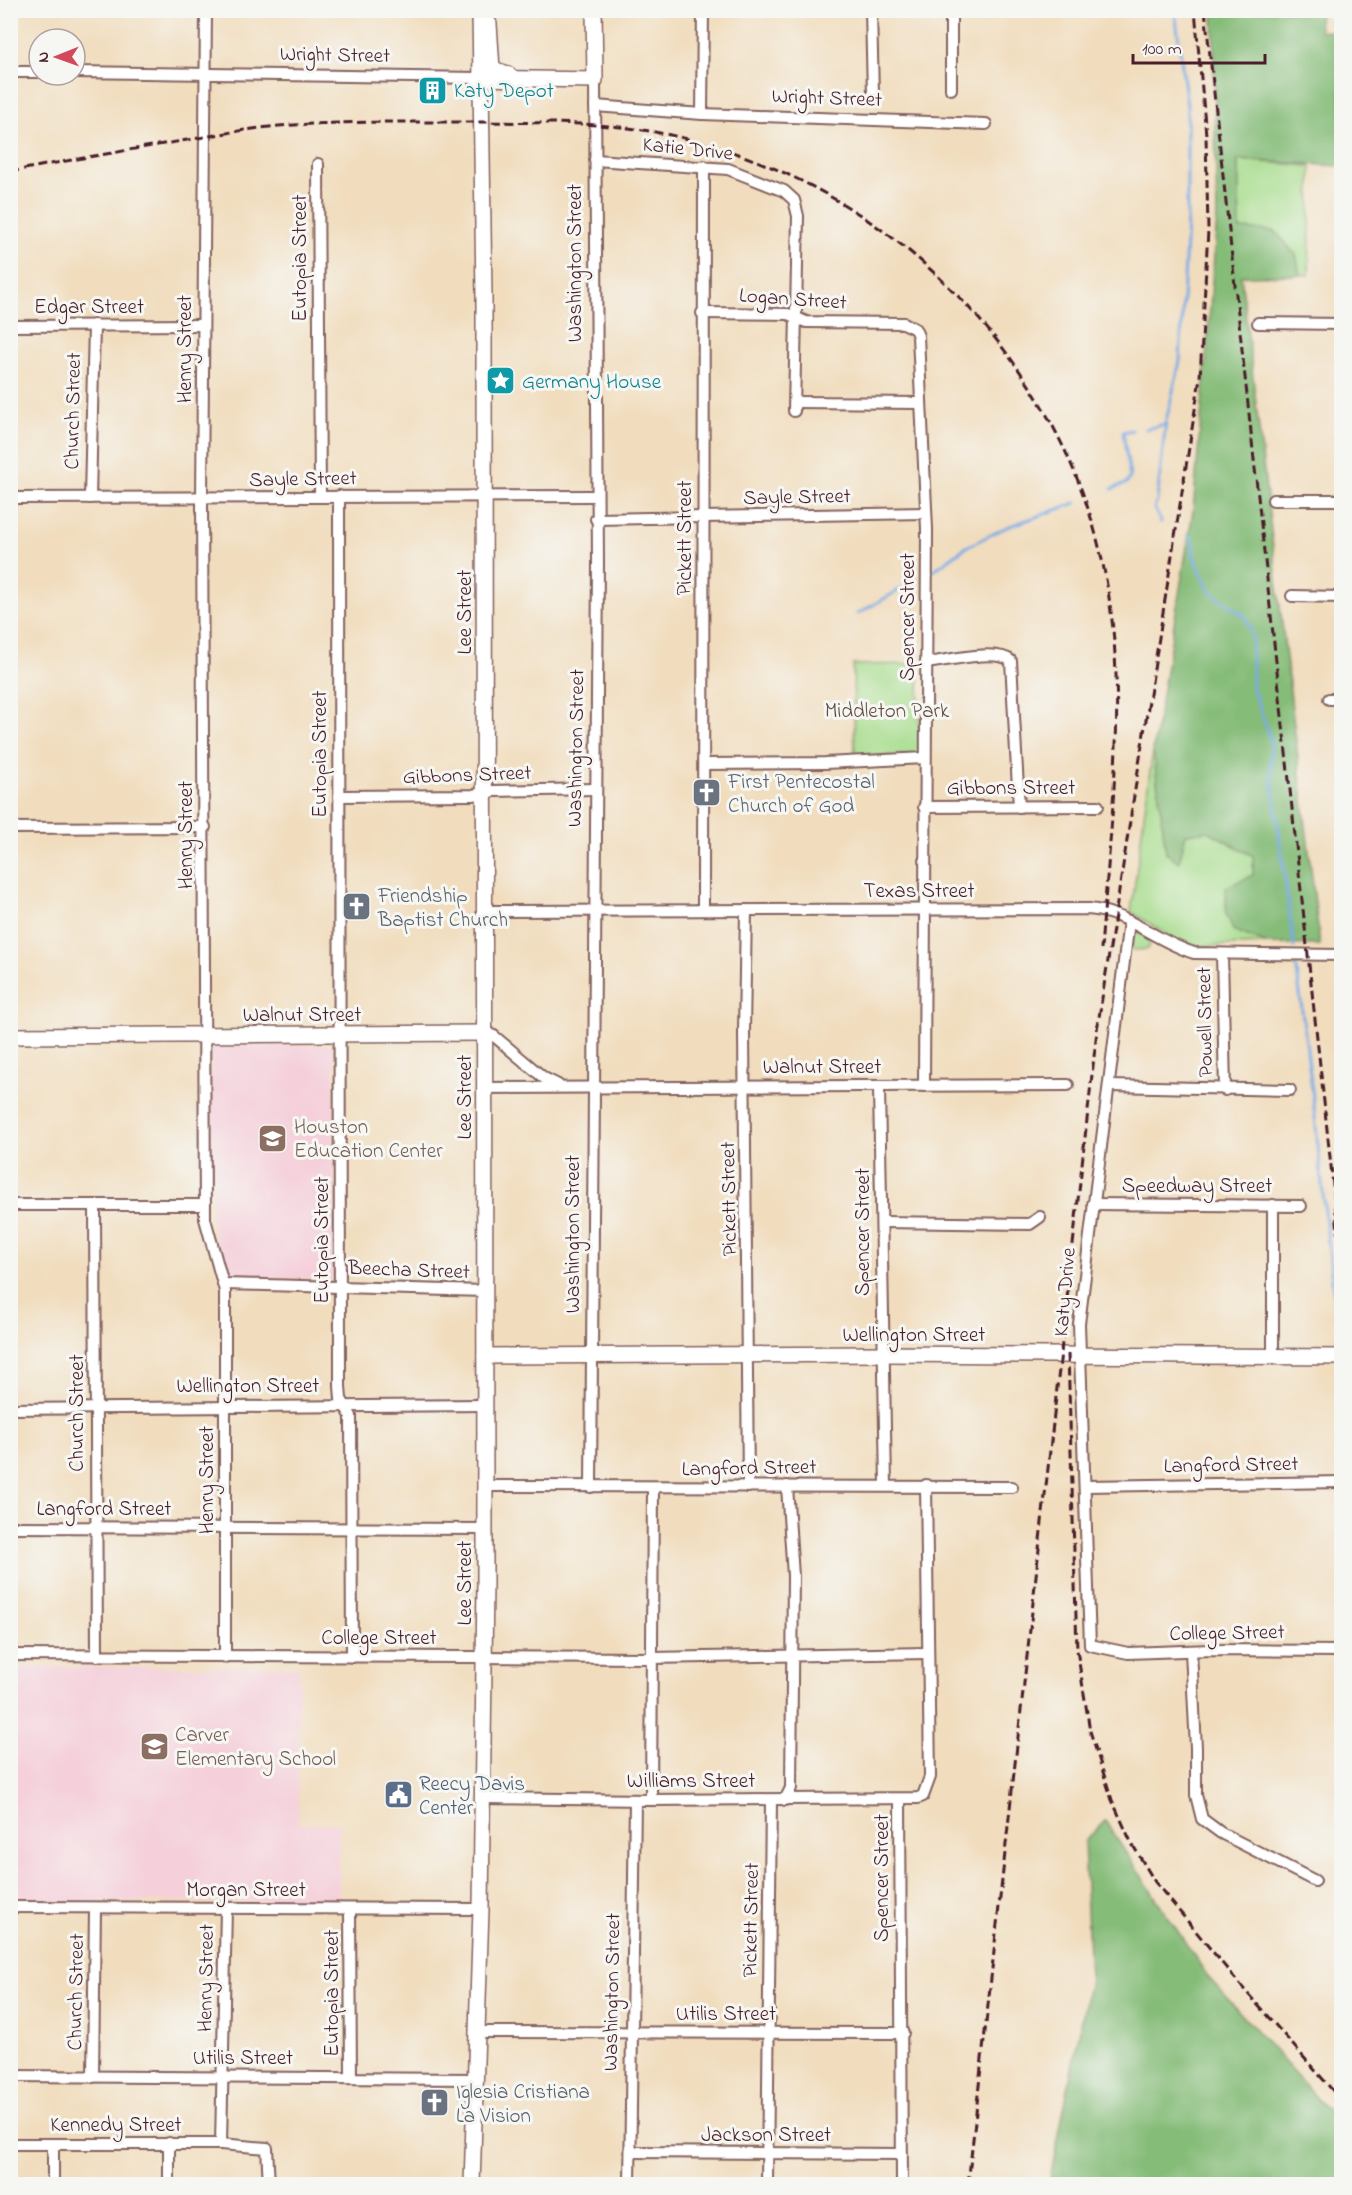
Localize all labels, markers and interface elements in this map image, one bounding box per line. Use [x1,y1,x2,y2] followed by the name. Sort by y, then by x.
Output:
[27,27,87,87] north arrow
[1133,27,1265,65] scale bar
[1142,37,1182,63] text: 100 m
[279,40,390,74] street label: Wright Street
[32,51,56,63] text: N
[417,74,449,106] building icon: Katy Depot
[454,77,554,109] place label: Katy Depot
[771,82,883,118] street label: Wright Street
[641,130,735,170] street label: Katie Drive
[561,184,593,342] street label: Washington Street
[286,194,316,322] street label: Eutopia Street
[738,281,848,321] street label: Logan Street
[34,293,144,325] street label: Edgar Street
[171,295,203,403] street label: Henry Street
[58,352,90,470] street label: Church Street
[485,365,517,397] place icon: Germany House
[522,368,662,400] place label: Germany House
[249,464,357,498] street label: Sayle Street
[671,481,701,595] street label: Pickett Street
[743,482,851,516] street label: Sayle Street
[894,553,924,681] street label: Spencer Street
[451,570,481,654] street label: Lee Street
[561,669,595,828] street label: Washington Street
[306,690,336,818] street label: Eutopia Street
[825,697,950,727] park label: Middleton Park
[402,759,532,793] street label: Gibbons Street
[727,768,875,822] place label: First Pentecostal Church of God
[947,774,1075,804] street label: Gibbons Street
[691,777,723,809] church icon: First Pentecostal Church of God
[172,781,204,889] street label: Henry Street
[863,877,975,907] street label: Texas Street
[377,882,508,936] place label: Friendship Baptist Church
[341,891,373,923] church icon: Friendship Baptist Church
[1190,967,1222,1077] street label: Powell Street
[243,1001,361,1031] street label: Walnut Street
[763,1053,881,1083] street label: Walnut Street
[451,1055,481,1139] street label: Lee Street
[294,1113,443,1167] place label: Houston Education Center
[257,1122,289,1154] school or university icon: Houston Education Center
[714,1141,746,1257] street label: Pickett Street
[559,1155,591,1313] street label: Washington Street
[849,1168,879,1296] street label: Spencer Street
[1122,1172,1272,1204] street label: Speedway Street
[308,1176,338,1304] street label: Eutopia Street
[1047,1246,1087,1338] street label: Katy Drive
[347,1254,470,1288] street label: Beecha Street
[843,1321,985,1353] street label: Wellington Street
[63,1354,93,1472] street label: Church Street
[177,1372,319,1404] street label: Wellington Street
[193,1426,225,1534] street label: Henry Street
[1163,1450,1299,1484] street label: Langford Street
[681,1453,817,1487] street label: Langford Street
[37,1495,171,1527] street label: Langford Street
[451,1541,481,1625] street label: Lee Street
[1169,1618,1285,1652] street label: College Street
[321,1624,437,1656] street label: College Street
[175,1721,336,1777] place label: Carver Elementary School
[138,1730,170,1762] school or university icon: Carver Elementary School
[627,1767,755,1797] street label: Williams Street
[419,1770,525,1824] place label: Reecy Davis Center
[382,1779,414,1811] public building icon: Reecy Davis Center
[868,1814,898,1942] street label: Spencer Street
[736,1862,768,1978] street label: Pickett Street
[186,1876,306,1908] street label: Morgan Street
[597,1913,631,2072] street label: Washington Street
[191,1924,225,2032] street label: Henry Street
[318,1929,348,2057] street label: Eutopia Street
[61,1933,93,2051] street label: Church Street
[676,2000,776,2030] street label: Utilis Street
[193,2044,293,2074] street label: Utilis Street
[456,2078,590,2132] place label: Iglesia Cristiana La Vision
[419,2087,451,2119] church icon: Iglesia Cristiana La Vision
[50,2111,182,2143] street label: Kennedy Street
[701,2121,831,2151] street label: Jackson Street

